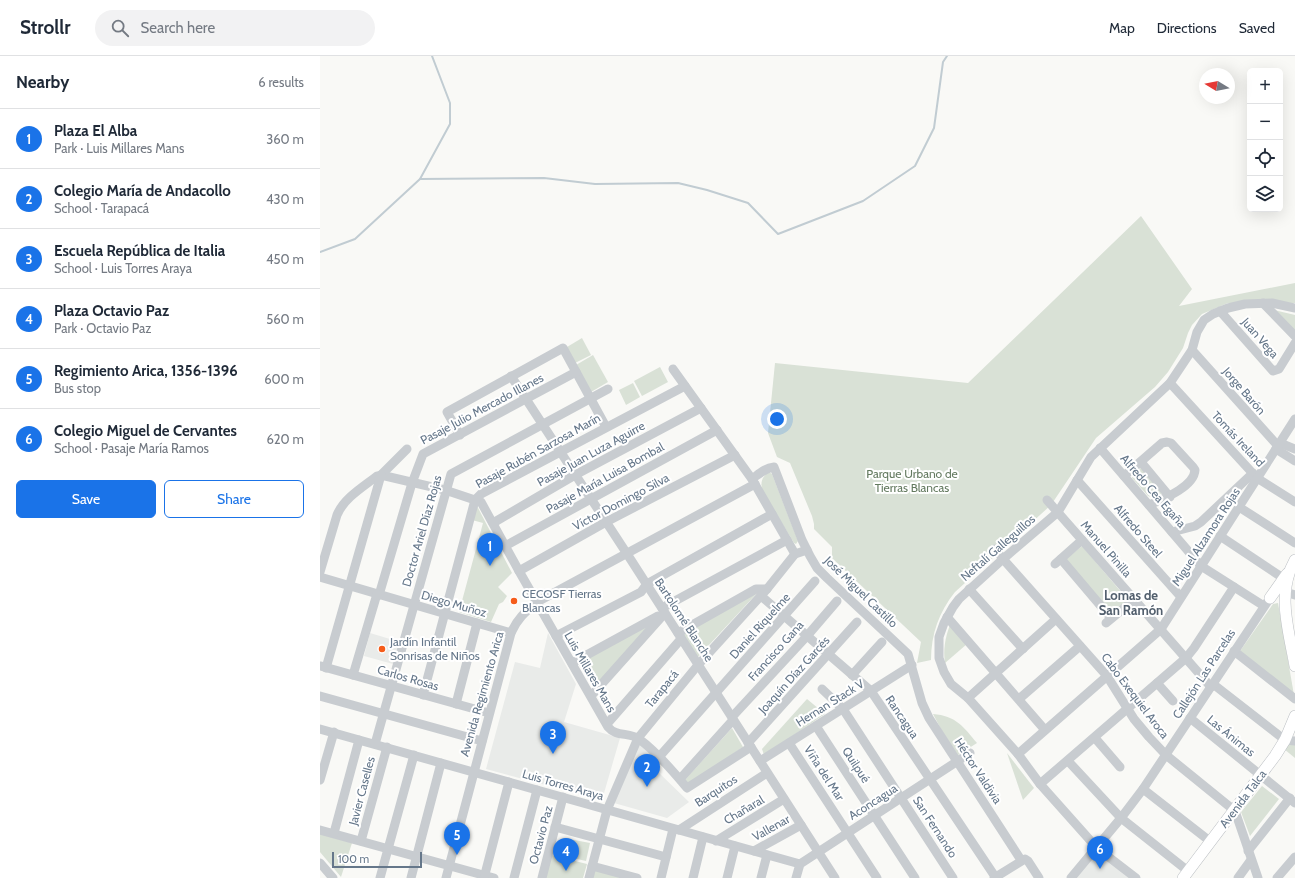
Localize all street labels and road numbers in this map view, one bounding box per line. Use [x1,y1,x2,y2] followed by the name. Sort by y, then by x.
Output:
[1238,314,1282,361] street label: Juan Vega
[1219,363,1269,418] street label: Jorge Barón
[418,370,546,447] street label: Pasaje Julio Mercado Illanes
[1209,408,1268,470] street label: Tomás Ireland
[473,410,603,491] street label: Pasaje Rubén Sarzosa Marín
[534,418,647,489] street label: Pasaje Juan Luza Aguirre
[543,439,666,516] street label: Pasaje María Luisa Bombal
[1117,451,1189,531] street label: Alfredo Cea Egaña
[570,470,672,533] street label: Víctor Domingo Silva
[398,473,445,588] street label: Doctor Ariel Díaz Rojas
[1168,485,1243,589] street label: Miguel Alzamora Rojas
[1111,501,1166,561] street label: Alfredo Steel
[957,511,1038,584] street label: Neftalí Galleguillos
[1078,517,1135,580] street label: Manuel Pinilla
[821,552,901,631] street label: José Miguel Castillo
[652,575,717,664] street label: Bartolomé Blanche
[420,587,489,620] street label: Diego Muñoz
[726,590,793,662] street label: Daniel Riquelme
[745,617,807,684] street label: Francisco Gana
[1169,626,1238,721] street label: Callejón Las Parcelas
[456,629,507,758] street label: Avenida Regimiento Arica
[561,629,620,715] street label: Luis Millares Mans
[754,633,832,717] street label: Joaquín Díaz Garcés
[1098,650,1173,742] street label: Cabo Exequiel Aroca
[376,662,441,693] street label: Carlos Rosas
[642,666,682,711] street label: Tarapacá
[793,675,867,729] street label: Hernan Stack V
[883,692,922,741] street label: Rancagua
[1204,712,1258,759] street label: Las Ánimas
[951,735,1005,807] street label: Héctor Valdivia
[801,742,848,803] street label: Viña del Mar
[839,744,874,786] street label: Quilpué
[345,755,378,828] street label: Javier Caselles
[521,766,606,803] street label: Luis Torres Araya
[1216,767,1269,831] street label: Avenida Talca
[692,771,740,810] street label: Barquitos
[846,780,900,823] street label: Aconcagua
[721,792,767,827] street label: Chañaral
[910,793,961,861] street label: San Fernando
[525,804,556,866] street label: Octavio Paz
[749,811,792,844] street label: Vallenar

